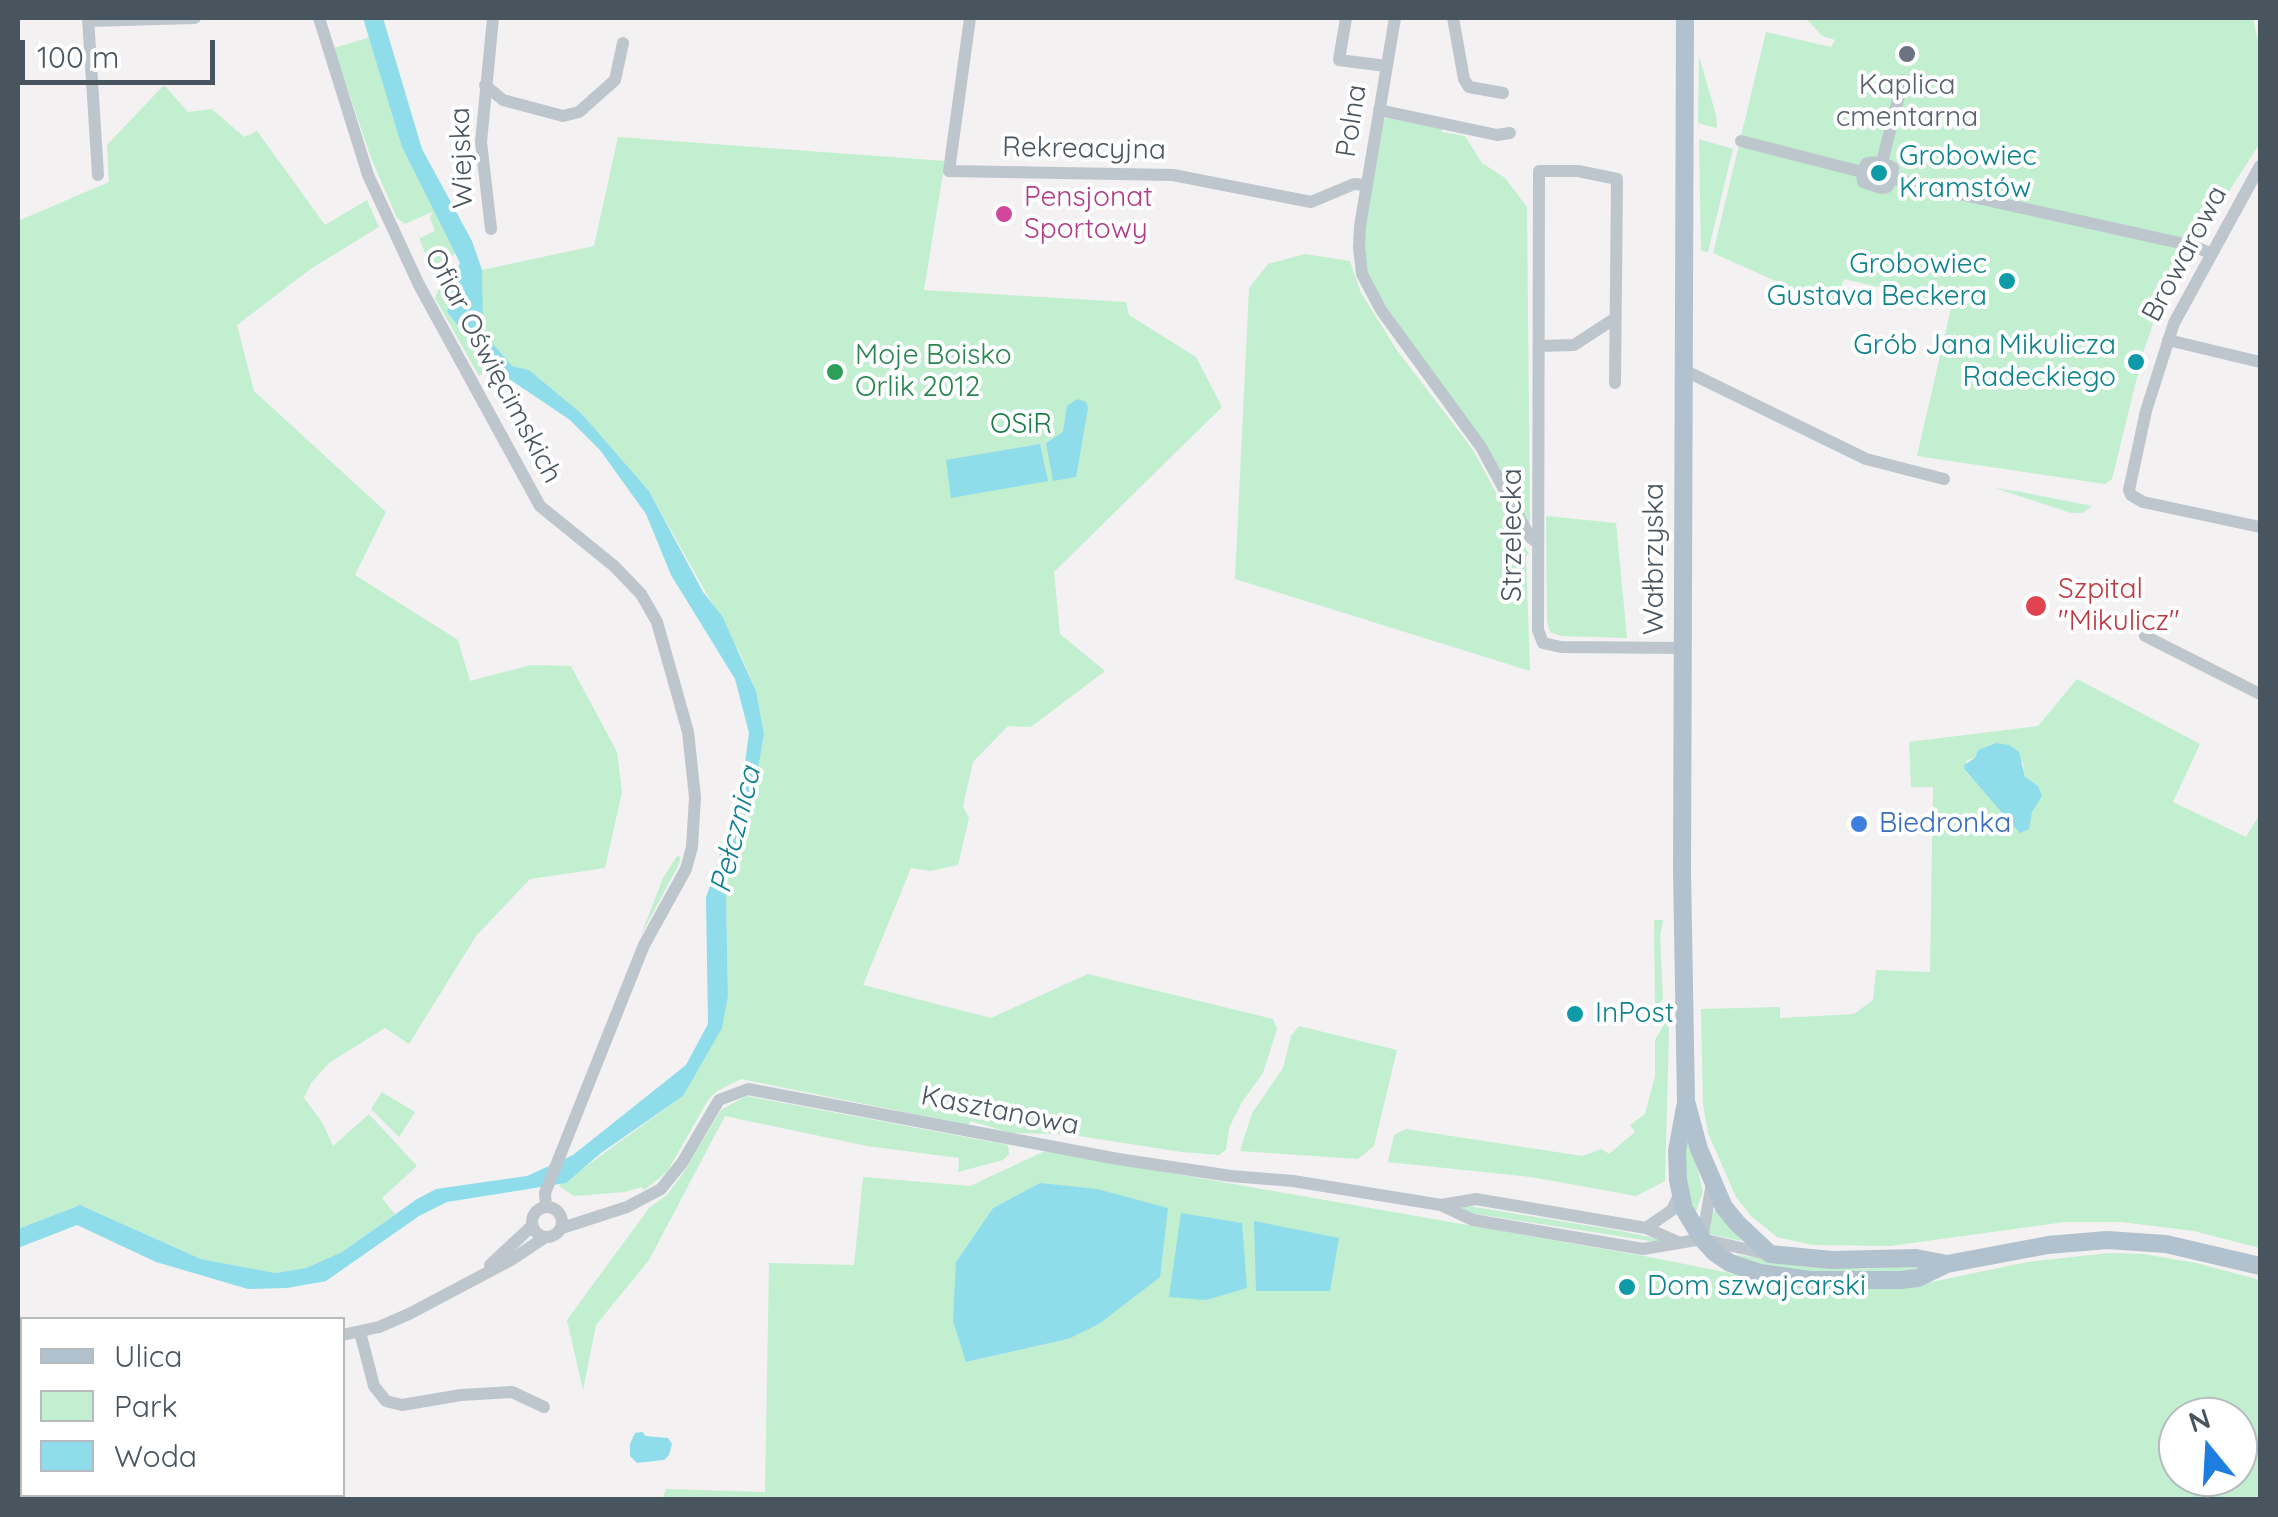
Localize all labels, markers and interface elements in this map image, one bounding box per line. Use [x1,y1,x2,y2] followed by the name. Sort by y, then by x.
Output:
[25,20,220,82] scale bar
[37,38,119,76] text: 100 m
[1896,43,1918,65] marker: Kaplica cmentarna
[1836,69,1978,135] place label: Kaplica cmentarna
[1330,82,1374,160] street label: Polna
[443,107,481,209] street label: Wiejska
[1002,131,1166,167] street label: Rekreacyjna
[1899,140,2037,206] place label: Grobowiec Kramstów
[1868,162,1890,184] marker: Grobowiec Kramstów
[2135,180,2235,328] street label: Browarowa
[1024,181,1153,247] place label: Pensjonat Sportowy
[993,203,1015,225] marker: Pensjonat Sportowy
[417,243,569,489] street label: Ofiar Oświęcimskich
[1767,248,1987,314] place label: Grobowiec Gustava Beckera
[1996,270,2018,292] marker: Grobowiec Gustava Beckera
[1853,329,2116,395] place label: Grób Jana Mikulicza Radeckiego
[855,339,1012,405] place label: Moje Boisko Orlik 2012
[2125,351,2147,373] marker: Grób Jana Mikulicza Radeckiego
[824,361,846,383] marker: Moje Boisko Orlik 2012
[990,408,1052,442] park label: OSiR
[1496,468,1530,602] street label: Strzelecka
[1638,483,1672,635] street label: Wałbrzyska
[2058,573,2180,639] place label: Szpital "Mikulicz"
[2023,593,2049,619] marker: Szpital "Mikulicz"
[703,763,769,897] water label: Pełcznica
[1879,807,2011,841] place label: Biedronka
[1848,813,1870,835] marker: Biedronka
[1595,997,1674,1031] place label: InPost
[1564,1003,1586,1025] marker: InPost
[918,1079,1082,1143] street label: Kasztanowa
[1647,1270,1866,1304] place label: Dom szwajcarski
[1616,1276,1638,1298] marker: Dom szwajcarski
[20,1317,345,1497] legend
[114,1337,182,1375] text: Ulica
[114,1387,178,1425] text: Park
[2158,1397,2258,1497] north arrow
[2184,1400,2214,1440] text: N
[114,1437,197,1475] text: Woda

